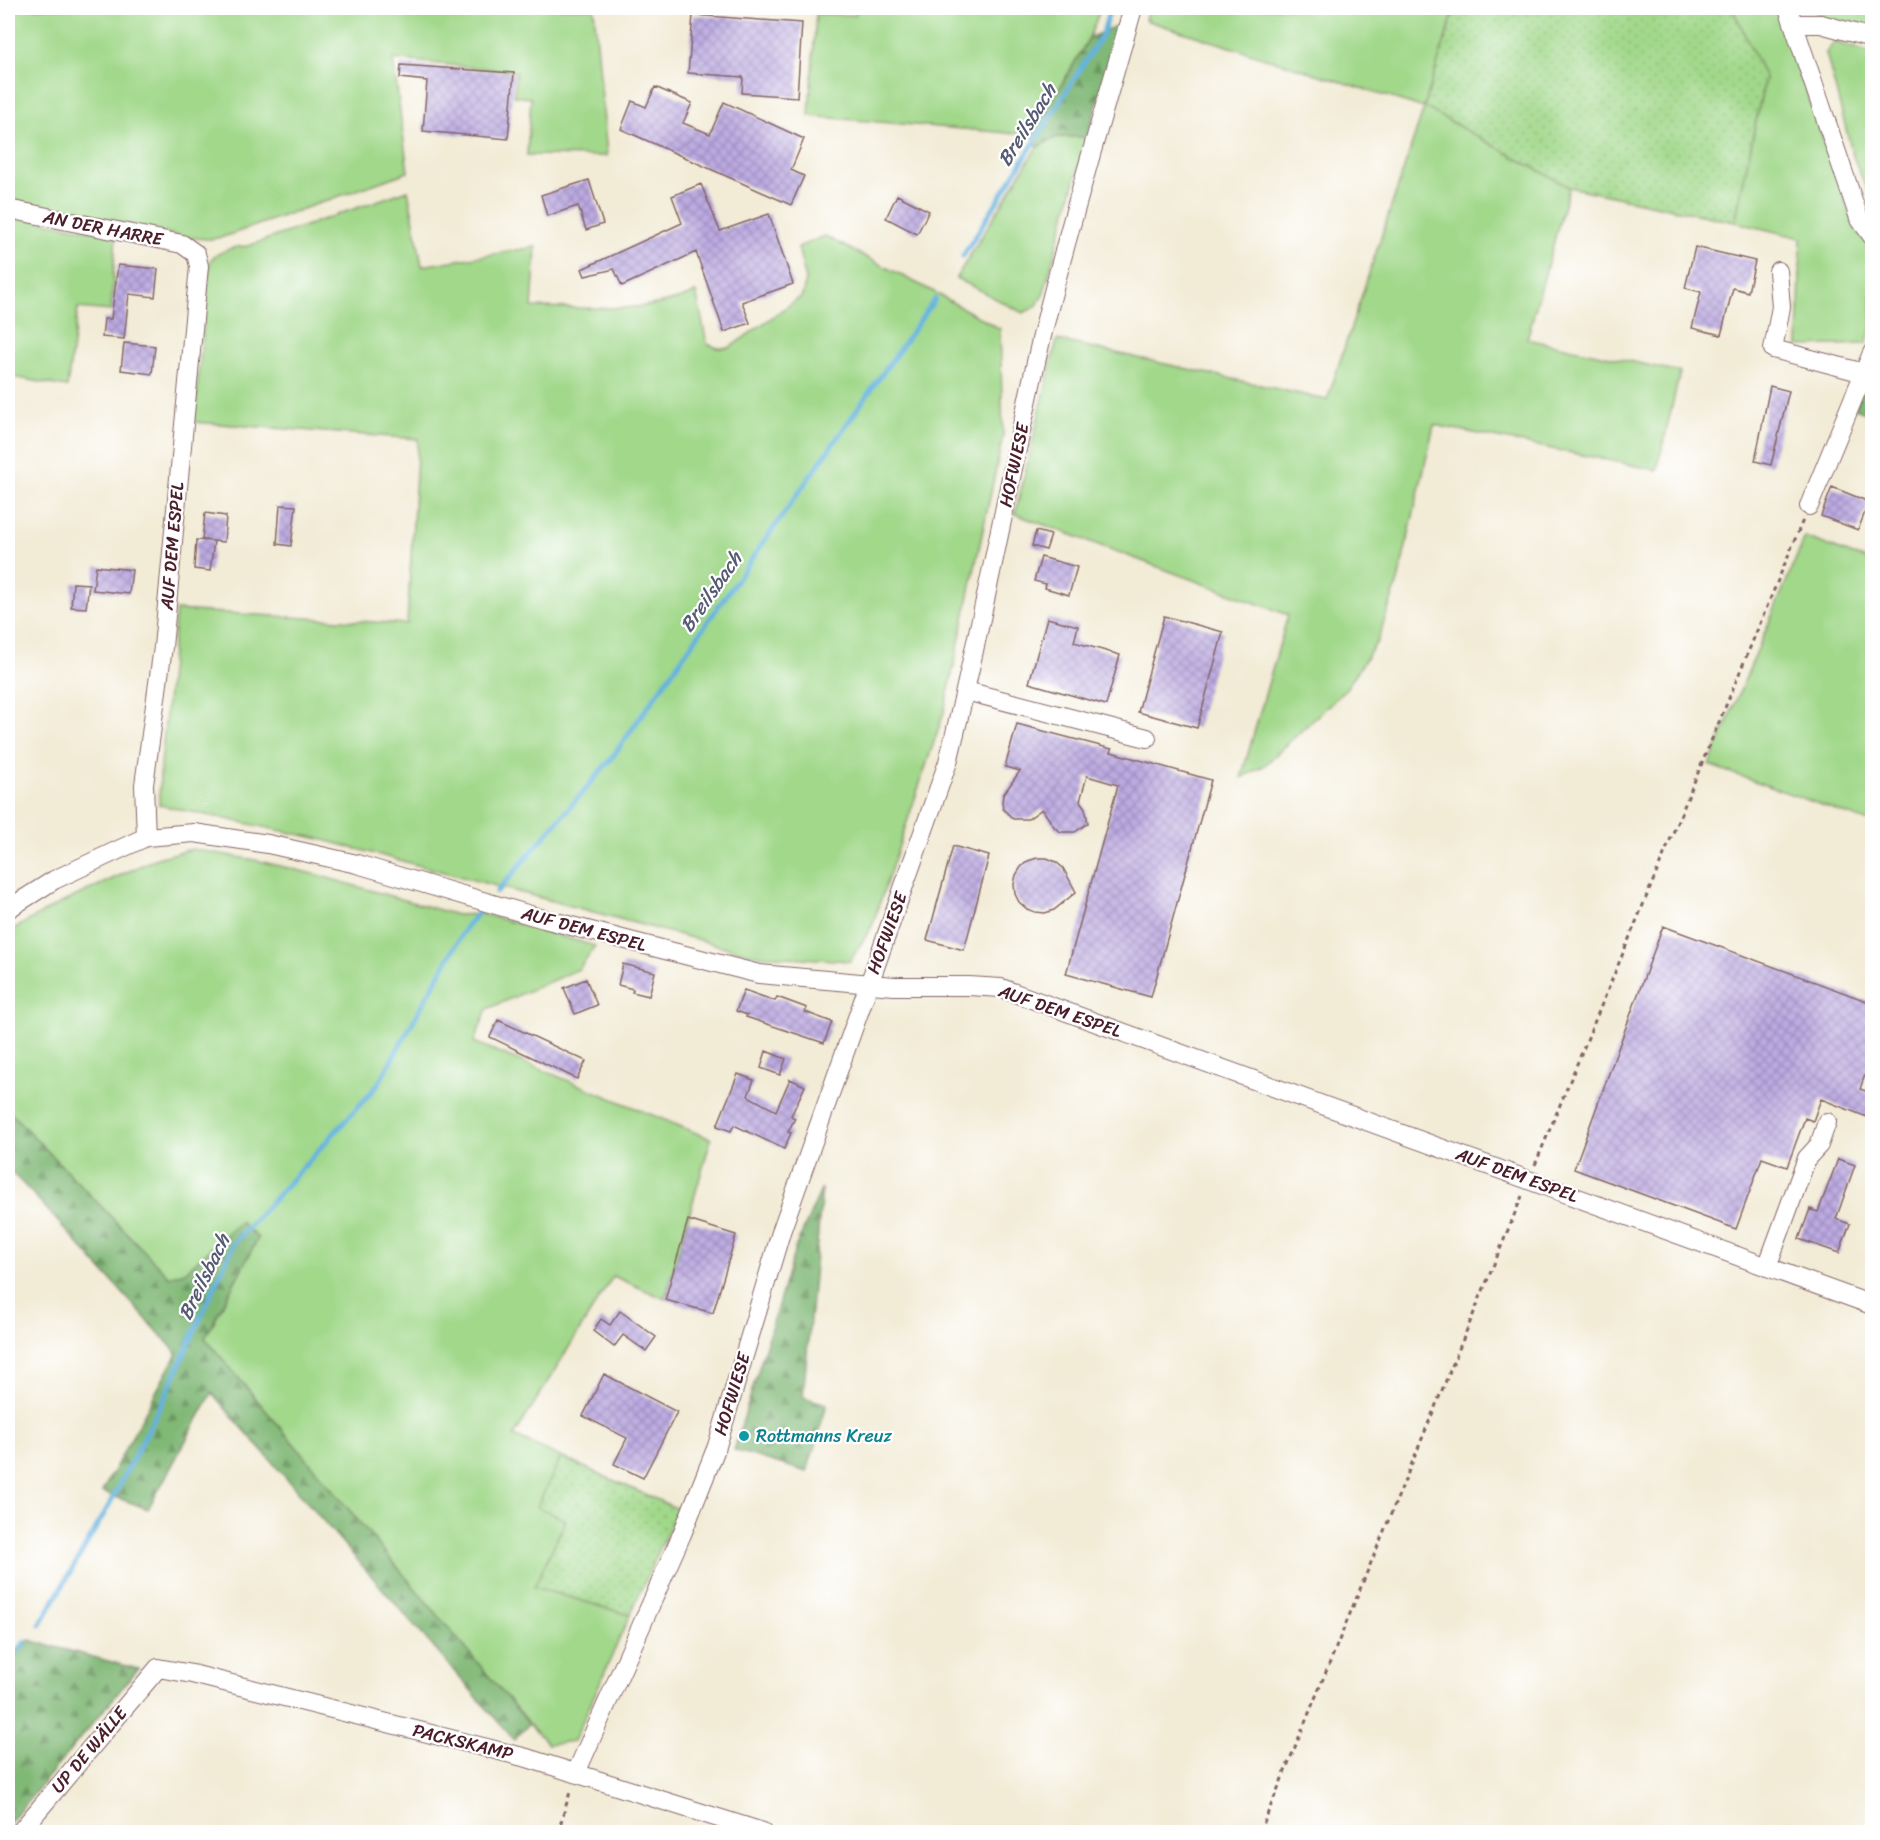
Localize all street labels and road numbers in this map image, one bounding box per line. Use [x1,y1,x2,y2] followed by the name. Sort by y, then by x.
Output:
[39,201,167,255] street label: AN DER HARRE
[989,419,1039,510] street label: HOFWIESE
[150,480,194,612] street label: AUF DEM ESPEL
[857,886,917,979] street label: HOFWIESE
[517,897,651,961] street label: AUF DEM ESPEL
[993,975,1126,1047] street label: AUF DEM ESPEL
[1450,1138,1583,1212] street label: AUF DEM ESPEL
[704,1348,760,1440] street label: HOFWIESE
[43,1698,136,1801] street label: UP DE WÄLLE
[409,1714,517,1770] street label: PACKSKAMP

